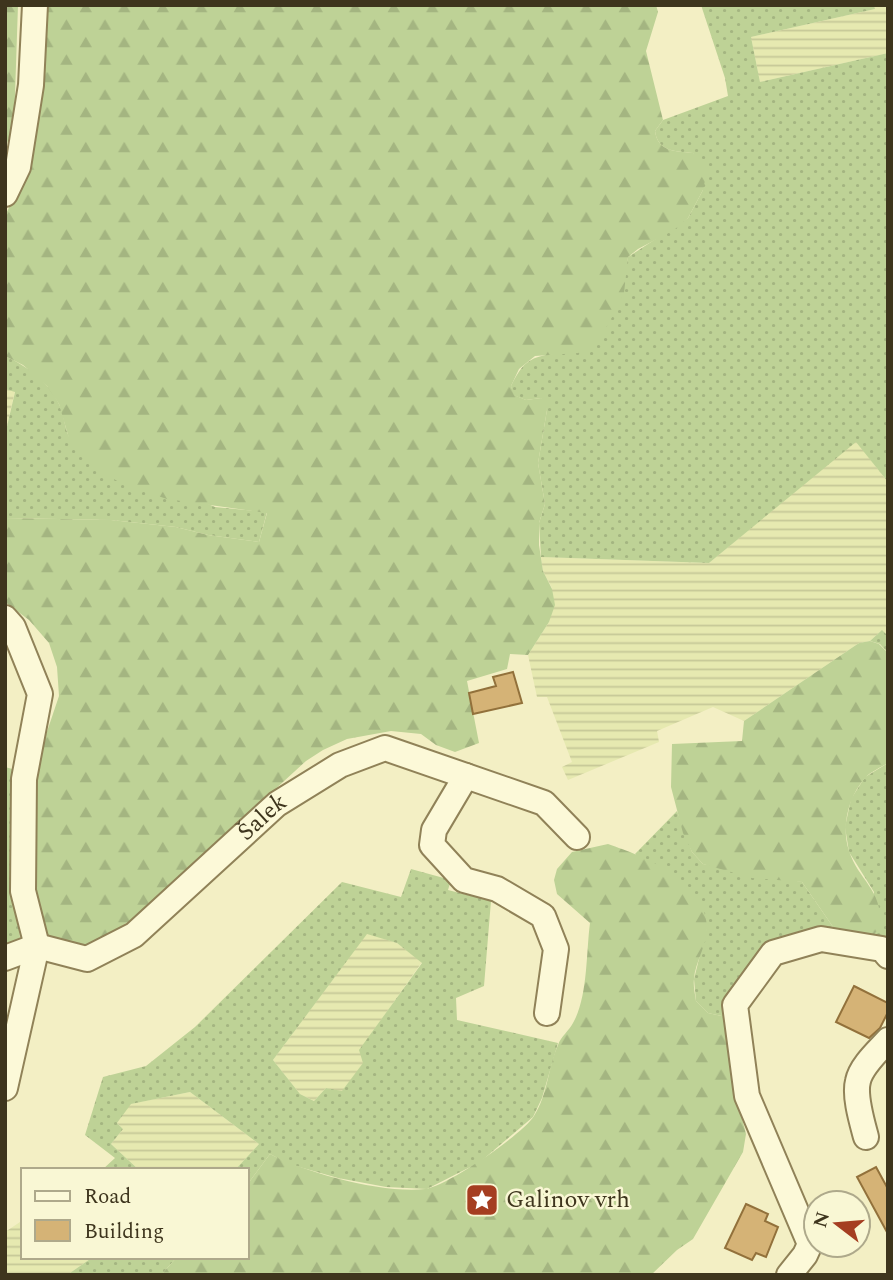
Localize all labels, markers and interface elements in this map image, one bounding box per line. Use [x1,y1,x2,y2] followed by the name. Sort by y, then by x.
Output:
[229,784,294,850] street label: Šalek
[21,1168,248,1259] legend
[84,1181,131,1213] text: Road
[463,1181,501,1219] place icon: Galinov vrh
[506,1182,630,1218] place label: Galinov vrh
[802,1189,872,1259] north arrow
[806,1208,838,1231] text: N
[84,1216,164,1248] text: Building

